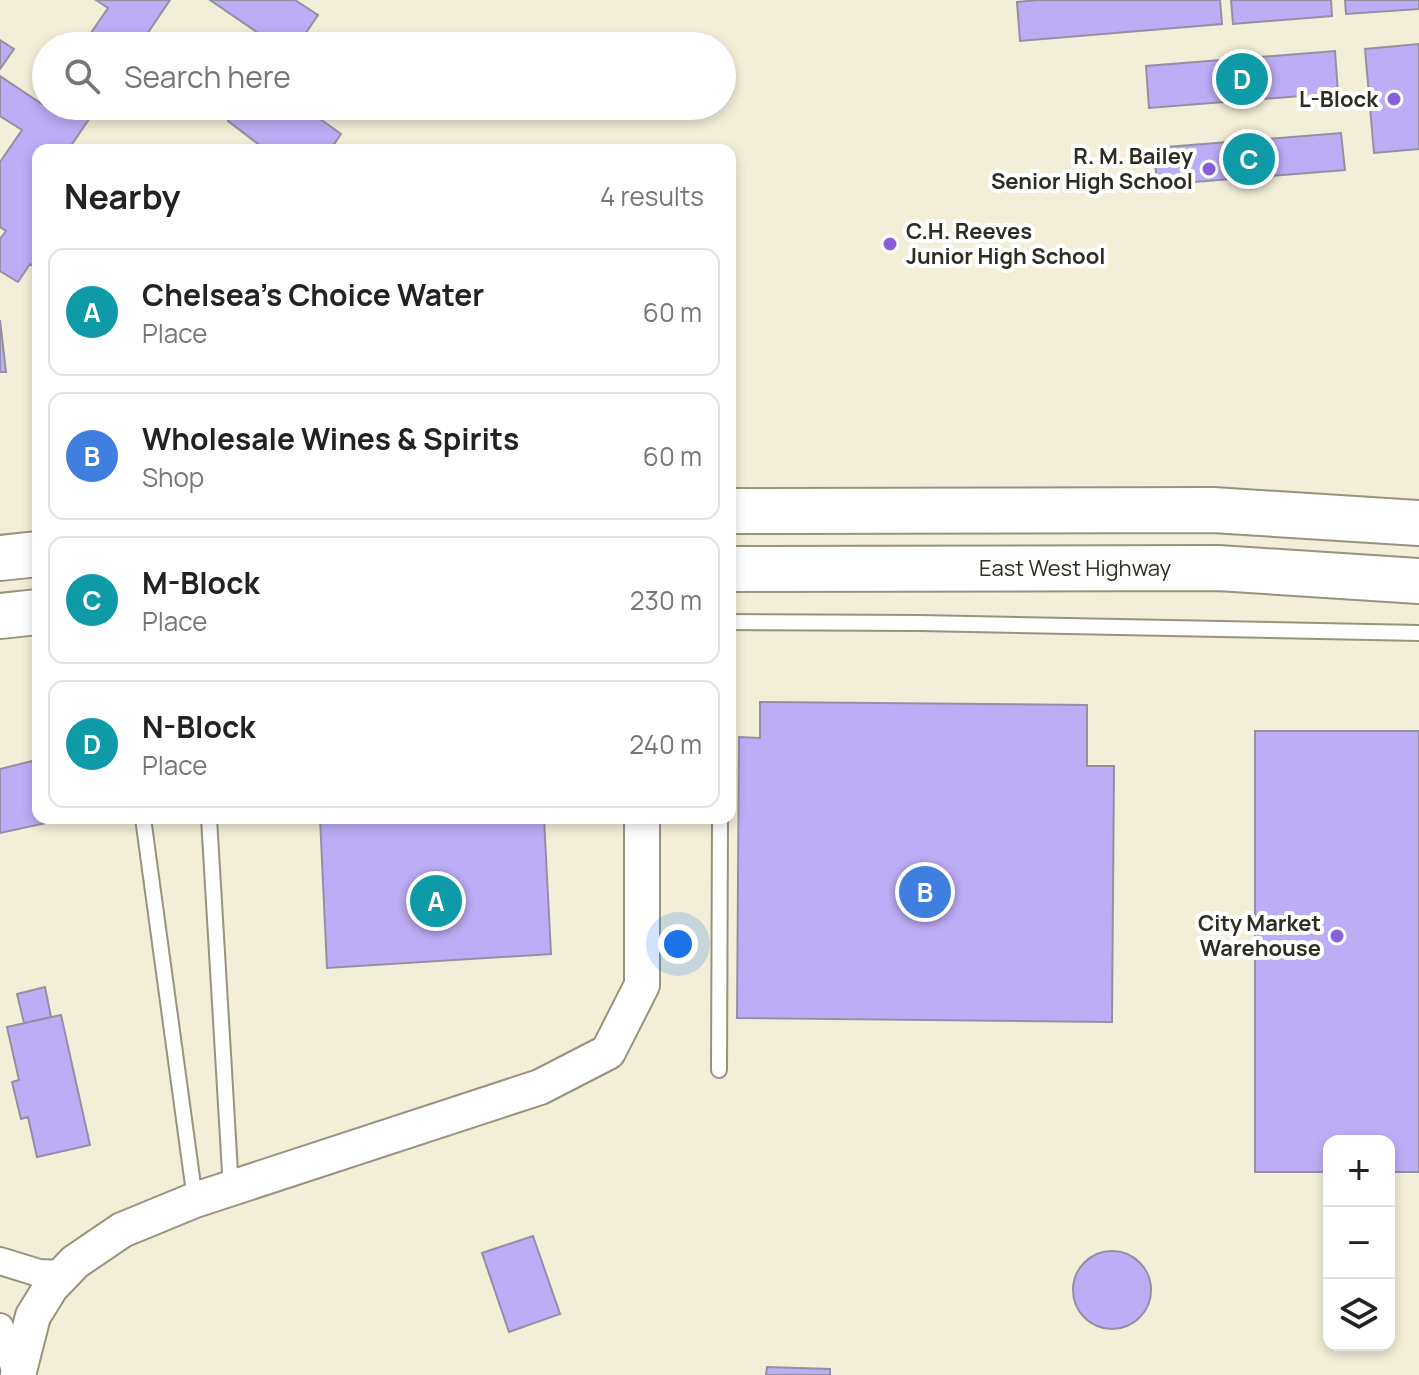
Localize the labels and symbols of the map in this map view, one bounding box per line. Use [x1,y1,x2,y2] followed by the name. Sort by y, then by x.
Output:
[1216,49,1268,109] pin: D
[1299,84,1379,114] place label: L-Block
[1385,90,1403,108] marker: L-Block
[1223,129,1275,189] pin: C
[991,141,1194,196] place label: R. M. Bailey Senior High School
[1200,160,1218,178] marker: R. M. Bailey Senior High School
[906,216,1105,271] place label: C.H. Reeves Junior High School
[881,235,899,253] marker: C.H. Reeves Junior High School
[979,553,1171,583] street label: East West Highway
[899,862,951,922] pin: B
[410,871,462,931] pin: A
[1198,908,1321,963] place label: City Market Warehouse
[658,924,698,964] your location
[1328,927,1346,945] marker: City Market Warehouse

